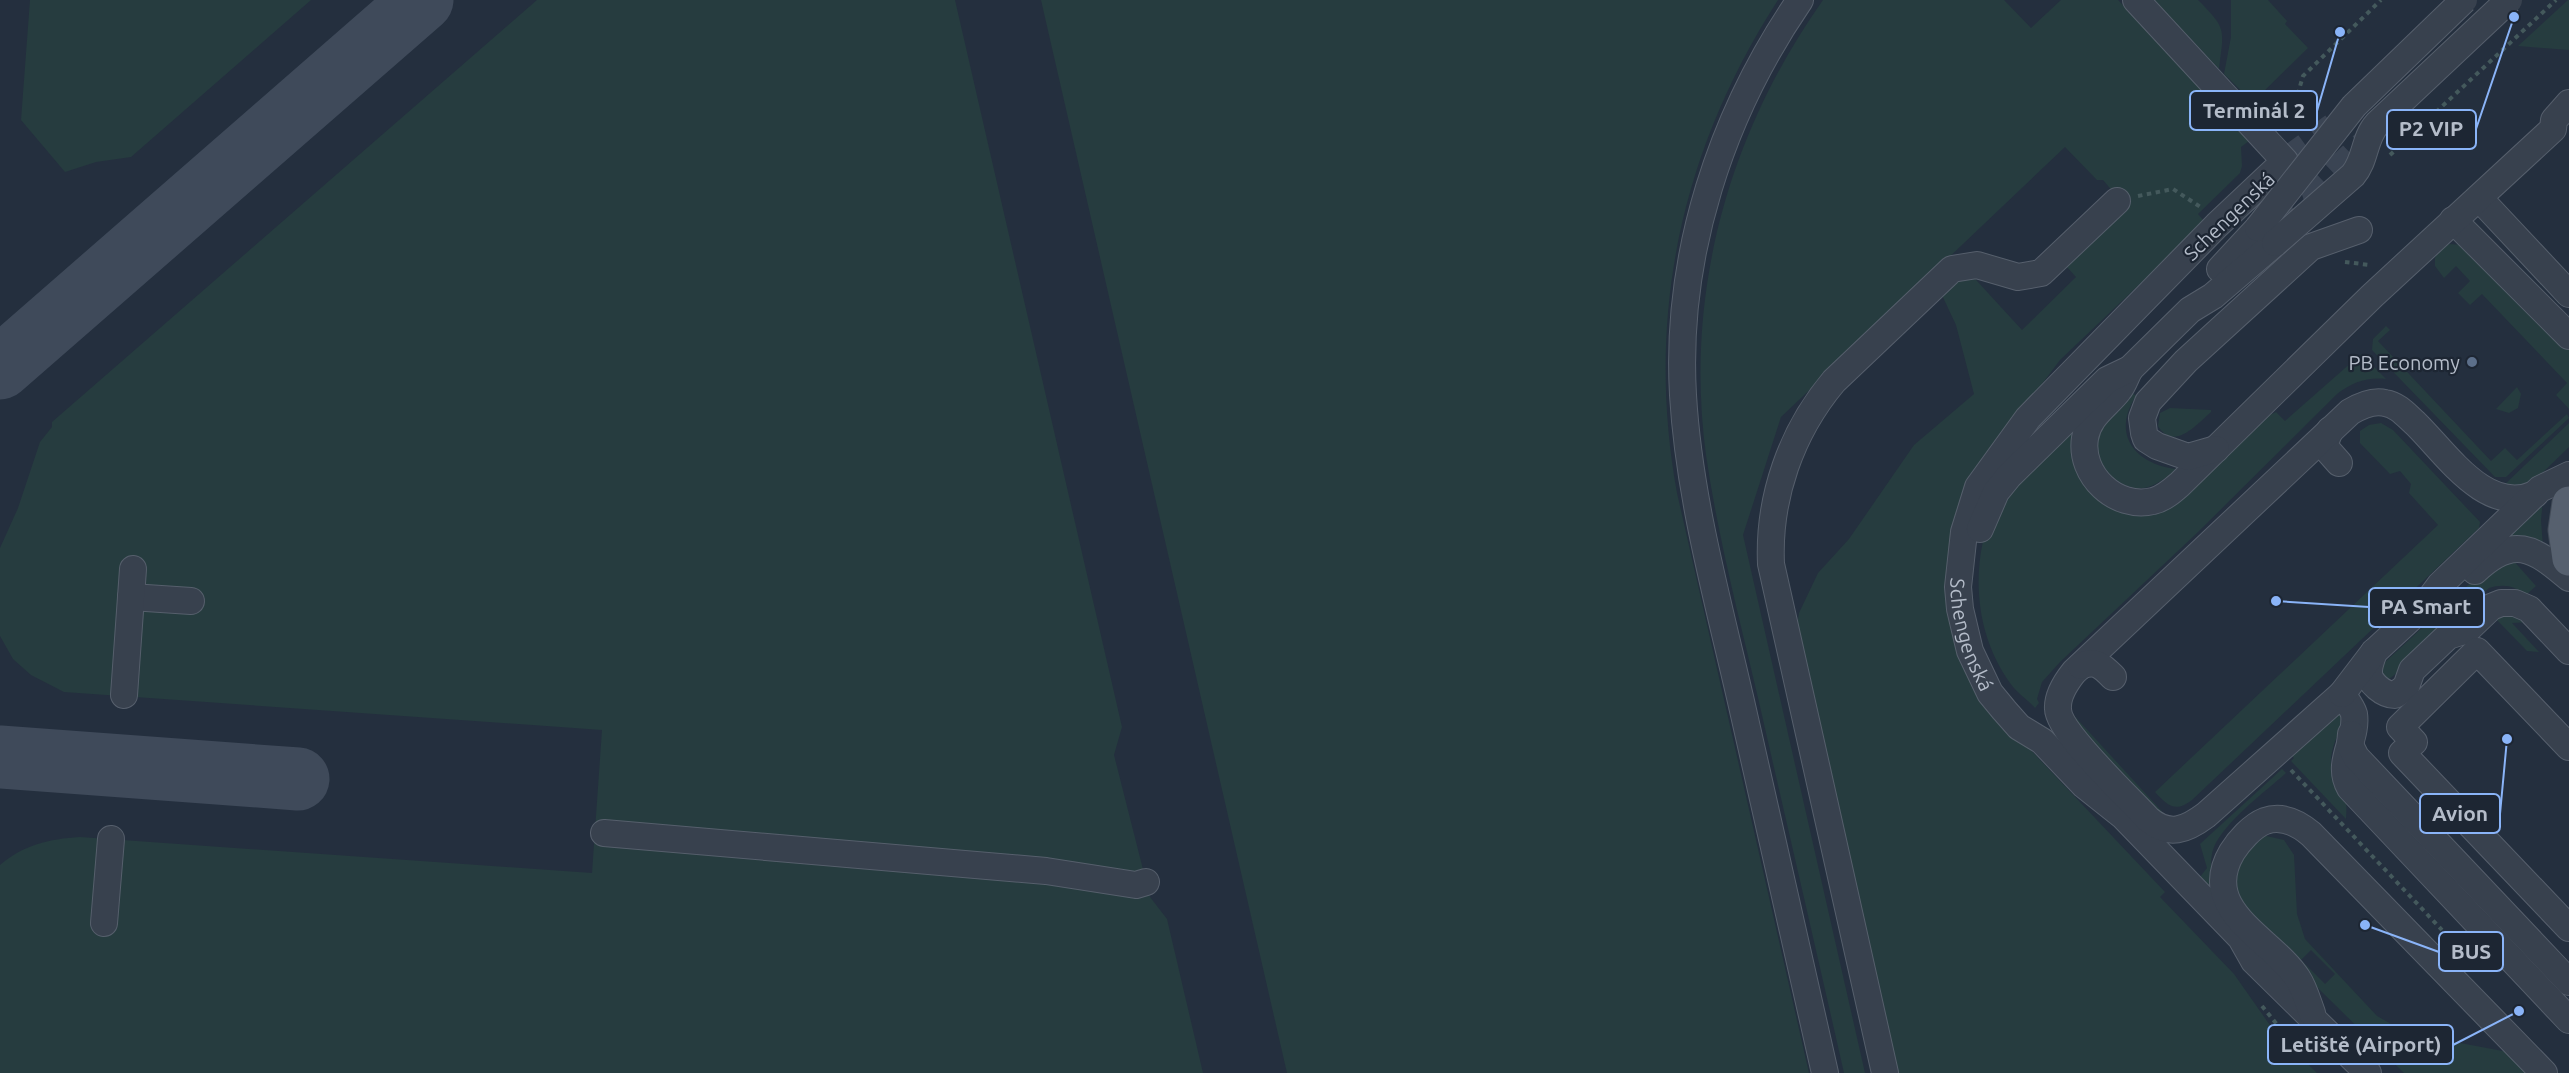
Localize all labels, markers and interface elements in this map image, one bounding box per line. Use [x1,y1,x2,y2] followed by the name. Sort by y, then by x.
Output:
[2190,91,2317,130] callout: Terminál 2
[2203,98,2305,122] text: Terminál 2
[2387,110,2476,149] callout: P2 VIP
[2399,116,2463,140] text: P2 VIP
[2179,167,2279,265] street label: Schengenská
[2349,351,2460,374] place label: PB Economy
[2465,355,2479,369] marker: PB Economy
[1946,577,1999,694] street label: Schengenská
[2369,588,2484,627] callout: PA Smart
[2381,594,2471,618] text: PA Smart
[2420,794,2500,833] callout: Avion
[2432,801,2488,825] text: Avion
[2439,932,2503,971] callout: BUS
[2451,939,2491,963] text: BUS
[2268,1025,2453,1064] callout: Letiště (Airport)
[2281,1032,2441,1056] text: Letiště (Airport)

